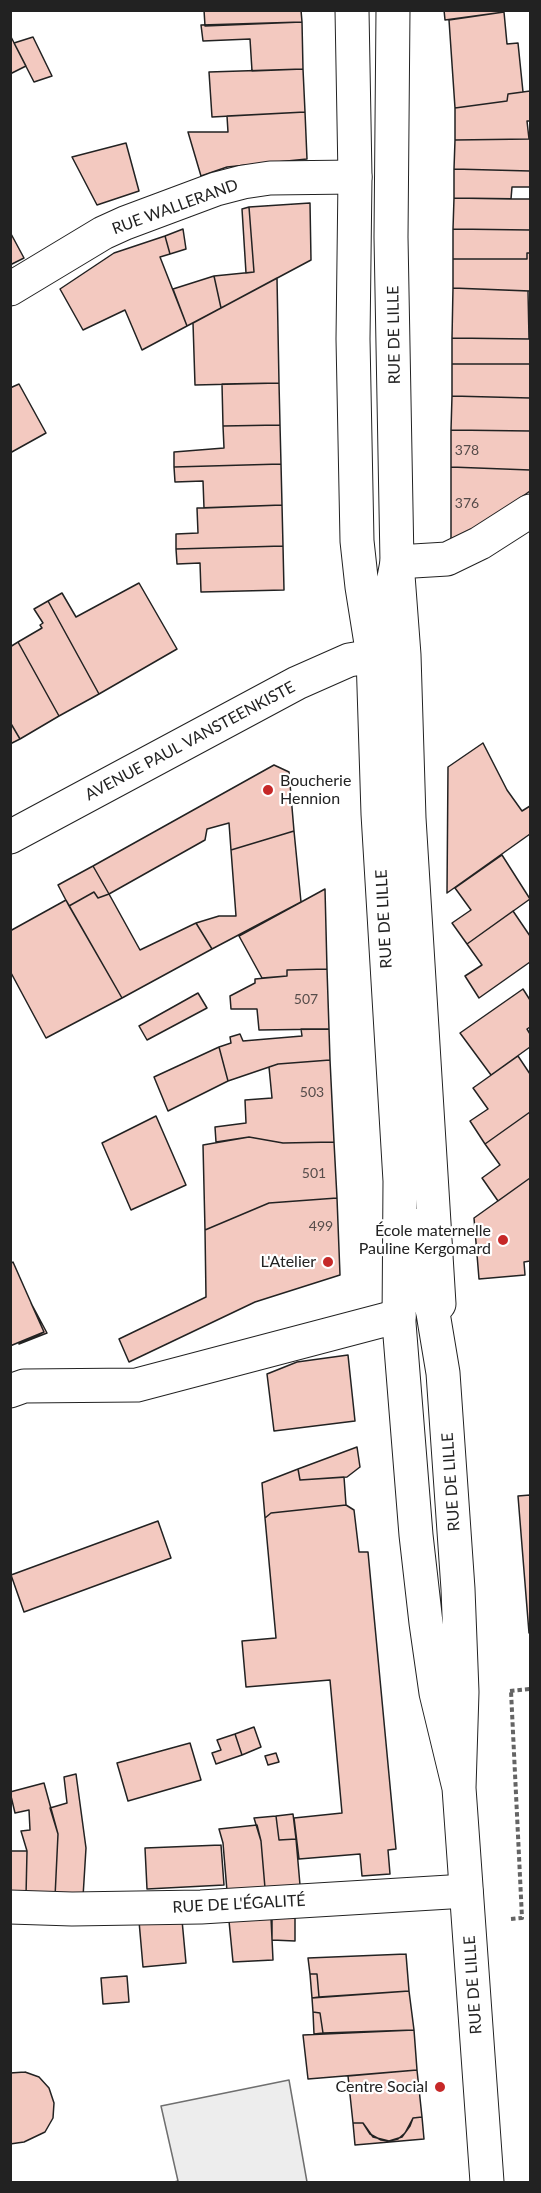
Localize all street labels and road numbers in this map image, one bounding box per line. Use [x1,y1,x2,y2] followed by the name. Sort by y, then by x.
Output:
[109,175,241,239] street label: RUE WALLERAND
[384,285,404,385] street label: RUE DE LILLE
[82,677,298,805] street label: AVENUE PAUL VANSTEENKISTE
[372,869,396,969] street label: RUE DE LILLE
[438,1432,464,1532] street label: RUE DE LILLE
[172,1891,306,1917] street label: RUE DE L'ÉGALITÉ
[460,1935,486,2035] street label: RUE DE LILLE

